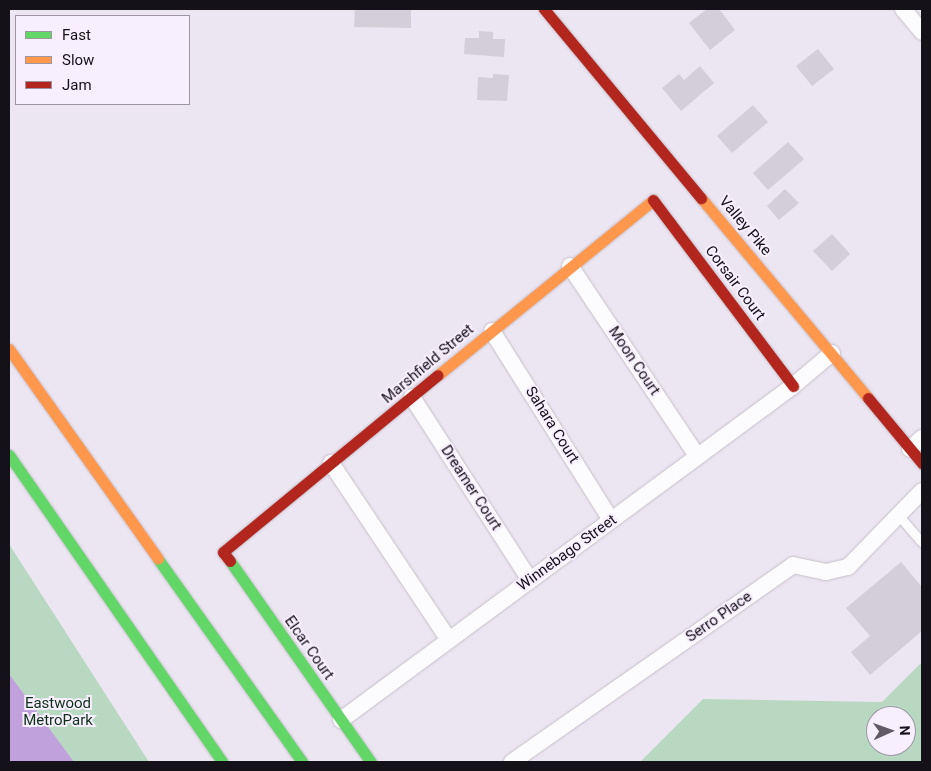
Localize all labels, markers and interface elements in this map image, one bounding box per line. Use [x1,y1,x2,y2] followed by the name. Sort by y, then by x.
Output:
[15,15,190,105] legend
[62,26,91,44] text: Fast
[62,51,94,69] text: Slow
[62,76,92,94] text: Jam
[715,193,775,259] street label: Valley Pike
[701,242,769,324] street label: Corsair Court
[379,320,477,408] street label: Marshfield Street
[604,323,664,399] street label: Moon Court
[521,383,583,467] street label: Sahara Court
[437,442,505,534] street label: Dreamer Court
[514,511,620,595] street label: Winnebago Street
[683,588,755,646] street label: Serro Place
[280,613,338,683] street label: Elcar Court
[23,694,93,729] park label: Eastwood MetroPark
[866,706,916,756] north arrow
[897,725,913,736] text: N

